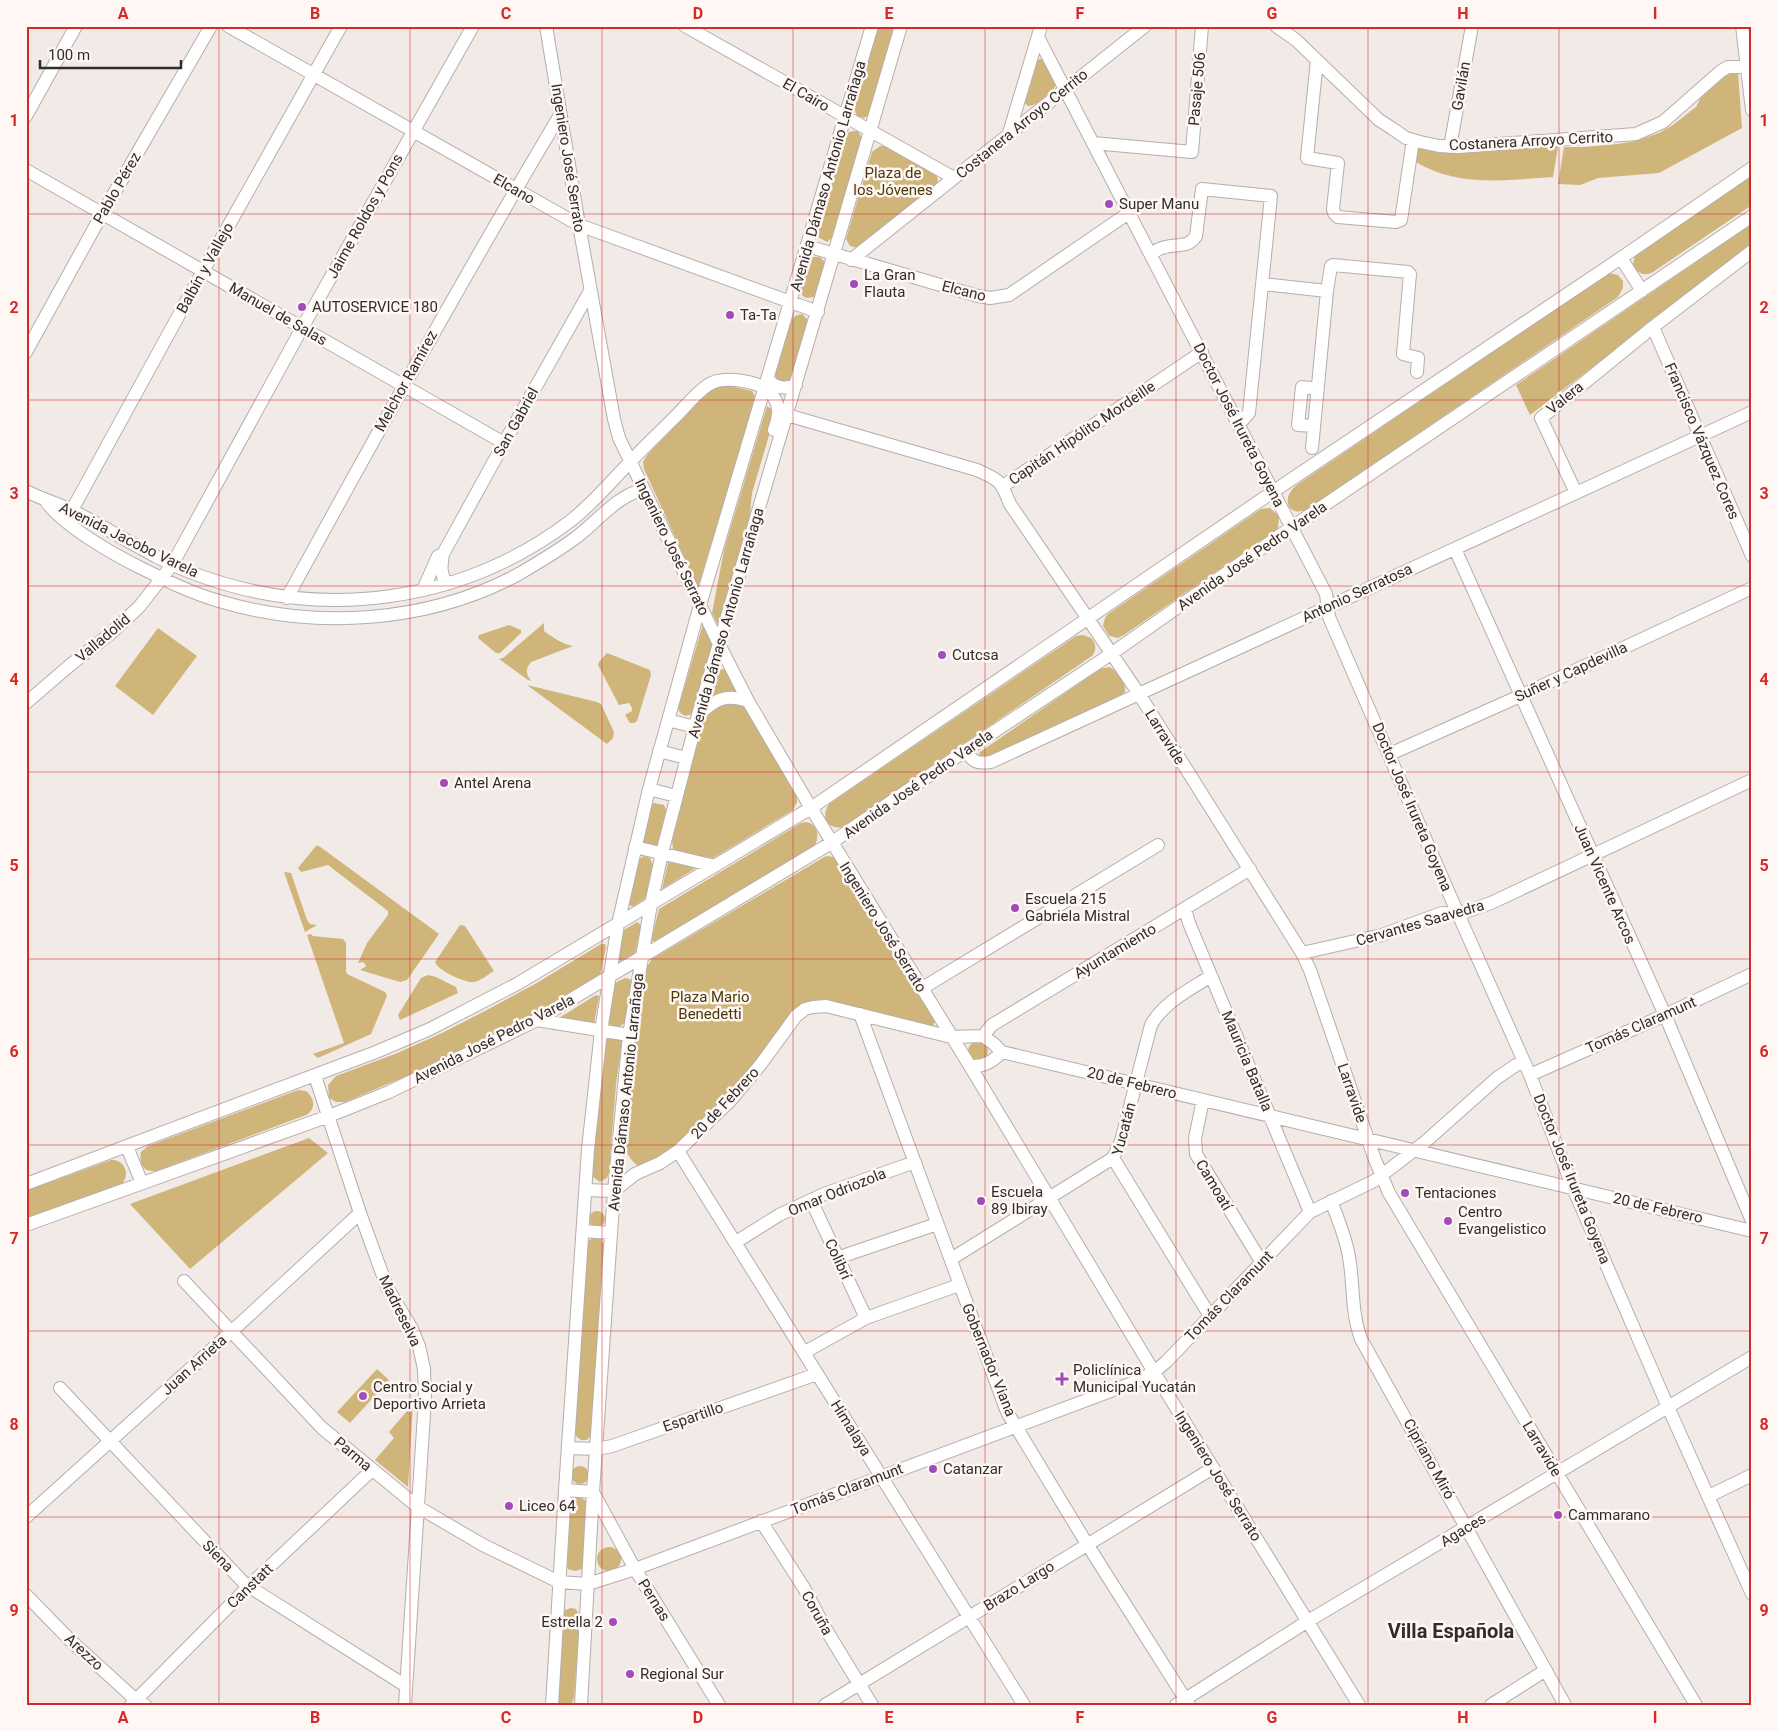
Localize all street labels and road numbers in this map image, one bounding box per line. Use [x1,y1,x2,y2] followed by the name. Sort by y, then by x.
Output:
[1185,51,1209,127] street label: Pasaje 506
[786,59,870,293] street label: Avenida Dámaso Antonio Larrañaga
[1448,60,1474,112] street label: Gavilán
[952,65,1092,183] street label: Costanera Arroyo Cerrito
[779,74,833,116] street label: El Cairo
[547,82,589,234] street label: Ingeniero José Serrato
[1448,128,1614,154] street label: Costanera Arroyo Cerrito
[89,149,145,227] street label: Pablo Pérez
[323,151,407,281] street label: Jaime Roldos y Pons
[490,170,538,208] street label: Elcano
[173,220,237,316] street label: Balbín y Vallejo
[940,277,988,305] street label: Elcano
[226,279,330,349] street label: Manuel de Salas
[371,327,441,435] street label: Melchor Ramírez
[1190,340,1288,510] street label: Doctor José Irureta Goyena
[1661,360,1743,522] street label: Francisco Vázquez Cores
[1005,377,1159,489] street label: Capitán Hipólito Mordeille
[1543,378,1587,418] street label: Valera
[490,384,542,460] street label: San Gabriel
[631,476,713,618] street label: Ingeniero José Serrato
[57,498,201,582] street label: Avenida Jacobo Varela
[1174,498,1330,614] street label: Avenida José Pedro Varela
[684,506,768,740] street label: Avenida Dámaso Antonio Larrañaga
[1299,560,1415,626] street label: Antonio Serratosa
[72,610,134,666] street label: Valladolid
[1512,638,1630,706] street label: Suñer y Capdevilla
[1141,706,1189,768] street label: Larravide
[1368,720,1456,894] street label: Doctor José Irureta Goyena
[840,726,996,842] street label: Avenida José Pedro Varela
[1570,821,1640,947] street label: Juan Vicente Arcos
[836,859,930,995] street label: Ingeniero José Serrato
[1354,896,1486,950] street label: Cervantes Saavedra
[1071,919,1159,983] street label: Ayuntamiento
[605,972,647,1212] street label: Avenida Dámaso Antonio Larrañaga
[411,991,577,1087] street label: Avenida José Pedro Varela
[1583,993,1699,1057] street label: Tomás Claramunt
[1218,1008,1276,1114] street label: Mauricia Batalla
[1333,1061,1371,1125] street label: Larravide
[687,1063,763,1143] street label: 20 de Febrero
[1085,1063,1179,1103] street label: 20 de Febrero
[1530,1091,1614,1267] street label: Doctor José Irureta Goyena
[1108,1100,1140,1158] street label: Yucatán
[1192,1156,1237,1215] street label: Camoatí
[785,1164,889,1220] street label: Omar Odriozola
[1611,1189,1705,1227] street label: 20 de Febrero
[821,1236,856,1283] street label: Colibrí
[1181,1247,1277,1345] street label: Tomás Claramunt
[375,1272,425,1350] street label: Madreselva
[958,1301,1020,1419] street label: Gobernador Viana
[158,1331,230,1399] street label: Juan Arrieta
[827,1397,875,1459] street label: Himalaya
[660,1398,726,1436] street label: Espartillo
[1171,1408,1265,1544] street label: Ingeniero José Serrato
[1399,1415,1459,1503] street label: Cipriano Miró
[1518,1418,1566,1480] street label: Larravide
[330,1433,376,1475] street label: Parma
[788,1459,906,1519] street label: Tomás Claramunt
[1437,1509,1489,1551] street label: Agaces
[199,1536,237,1576] street label: Siena
[980,1557,1058,1615] street label: Brazo Largo
[223,1560,277,1612] street label: Canstatt
[634,1575,674,1625] street label: Pernas
[797,1588,837,1638] street label: Coruña
[61,1630,107,1674] street label: Arezzo

